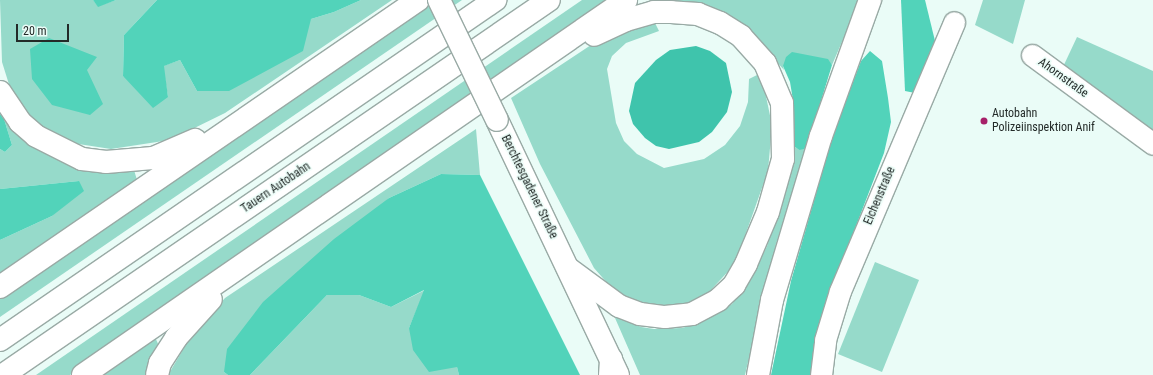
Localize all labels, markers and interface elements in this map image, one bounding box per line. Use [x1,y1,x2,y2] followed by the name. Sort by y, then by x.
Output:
[18,16,71,42] scale bar
[23,24,47,38] text: 20 m
[1035,55,1091,101] street label: Ahornstraße
[992,107,1095,135] place label: Autobahn Polizeiinspektion Anif
[979,116,989,126] marker: Autobahn Polizeiinspektion Anif
[498,133,560,241] street label: Berchtesgadener Straße
[239,160,313,216] street label: Tauern Autobahn
[861,165,899,227] street label: Eichenstraße

